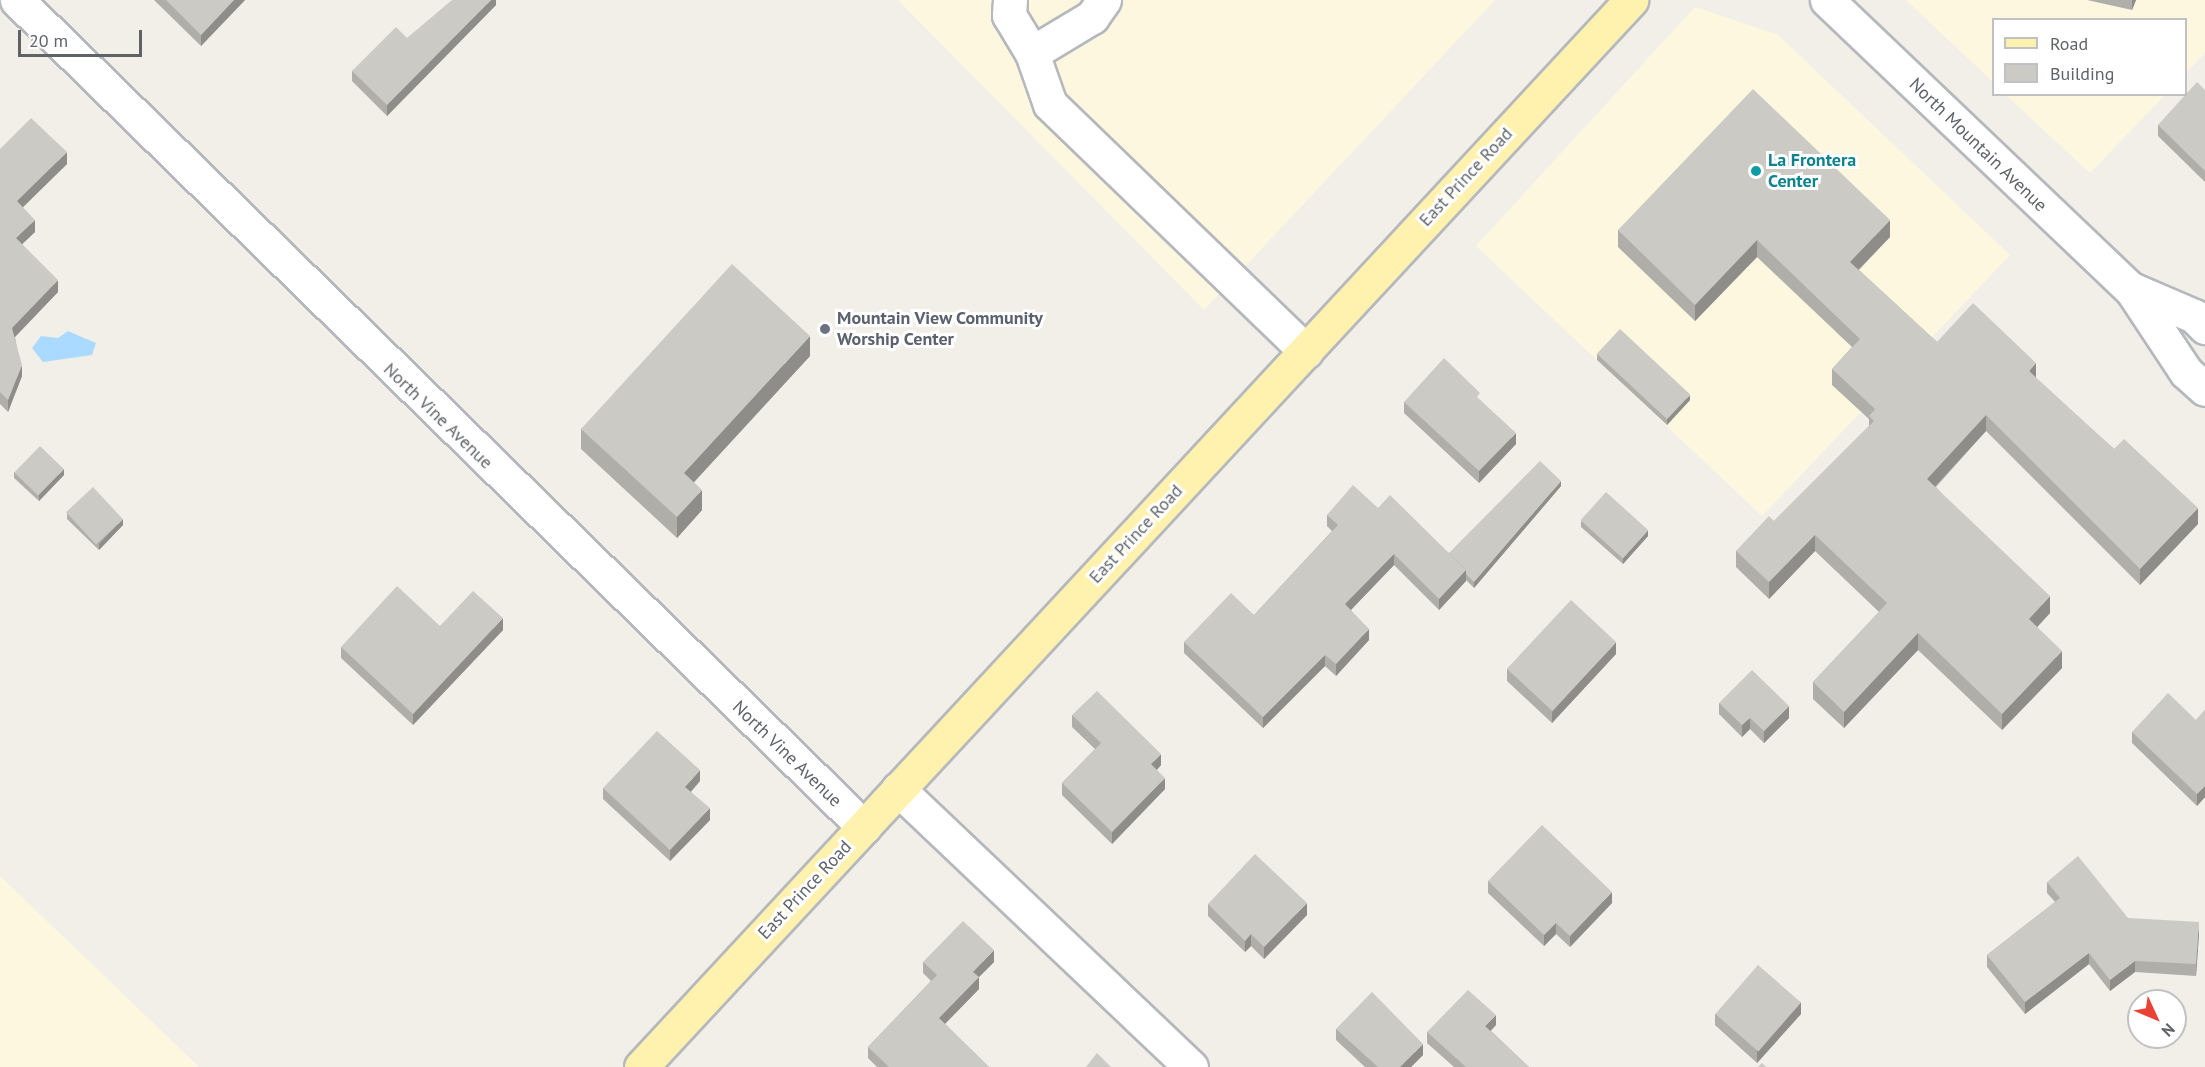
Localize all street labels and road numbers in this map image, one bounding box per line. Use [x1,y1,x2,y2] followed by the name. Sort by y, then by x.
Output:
[1905,74,2051,216] street label: North Mountain Avenue
[1415,123,1517,231] street label: East Prince Road
[379,358,497,474] street label: North Vine Avenue
[1085,480,1187,588] street label: East Prince Road
[728,696,846,812] street label: North Vine Avenue
[754,836,856,944] street label: East Prince Road

